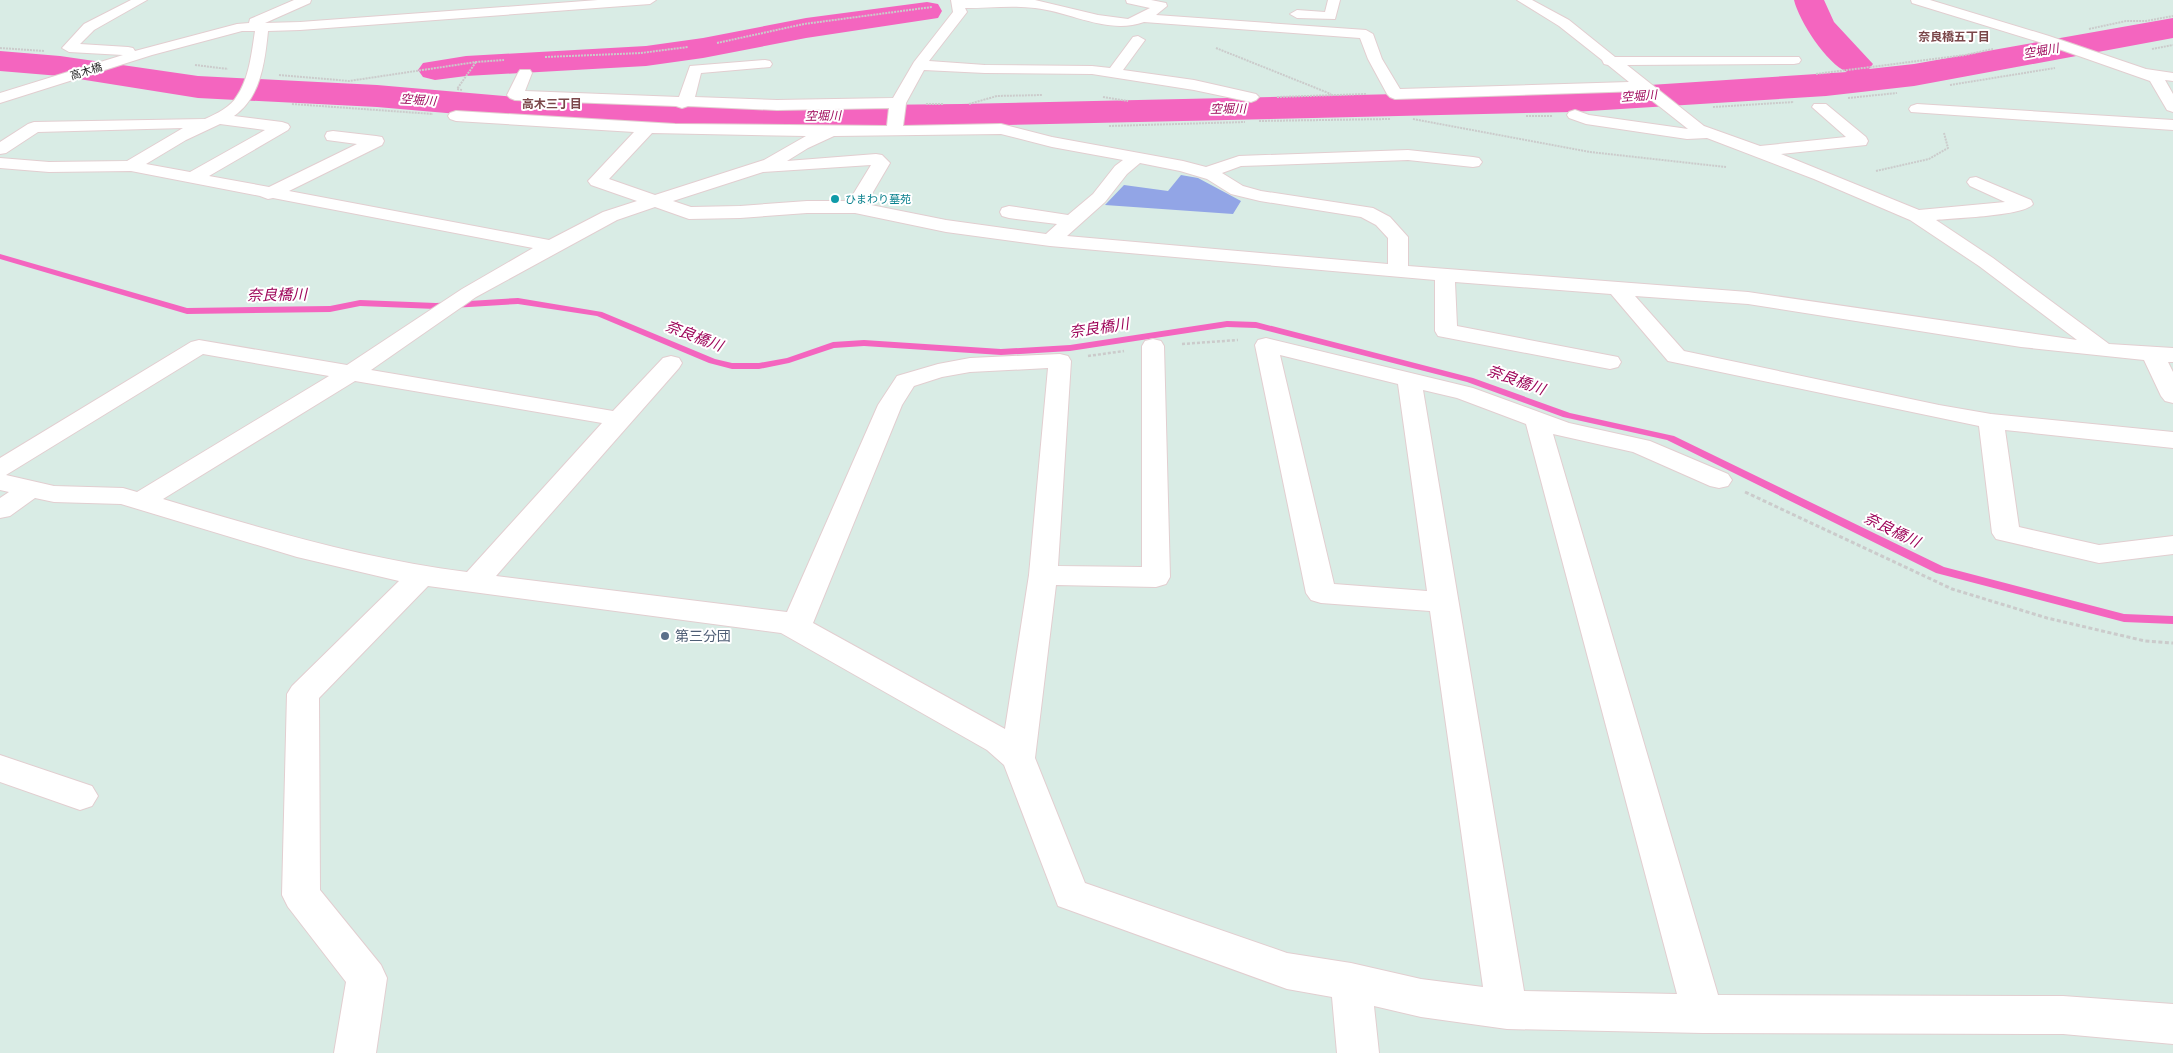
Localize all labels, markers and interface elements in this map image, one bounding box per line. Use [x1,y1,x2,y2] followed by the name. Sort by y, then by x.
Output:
[1918,29,1990,44] district label: 奈良橋五丁目
[2022,40,2062,61] water label: 空堀川
[68,59,104,83] street label: 高木橋
[1620,87,1659,104] water label: 空堀川
[400,91,439,108] water label: 空堀川
[522,96,582,111] district label: 高木三丁目
[1210,101,1248,116] water label: 空堀川
[805,108,843,123] water label: 空堀川
[845,192,911,206] place label: ひまわり墓苑
[829,193,841,205] marker: ひまわり墓苑
[247,284,309,305] water label: 奈良橋川
[1068,314,1132,341] water label: 奈良橋川
[663,316,727,356] water label: 奈良橋川
[1485,360,1549,399] water label: 奈良橋川
[1861,508,1925,552] water label: 奈良橋川
[675,627,731,645] place label: 第三分団
[659,630,671,642] marker: 第三分団

